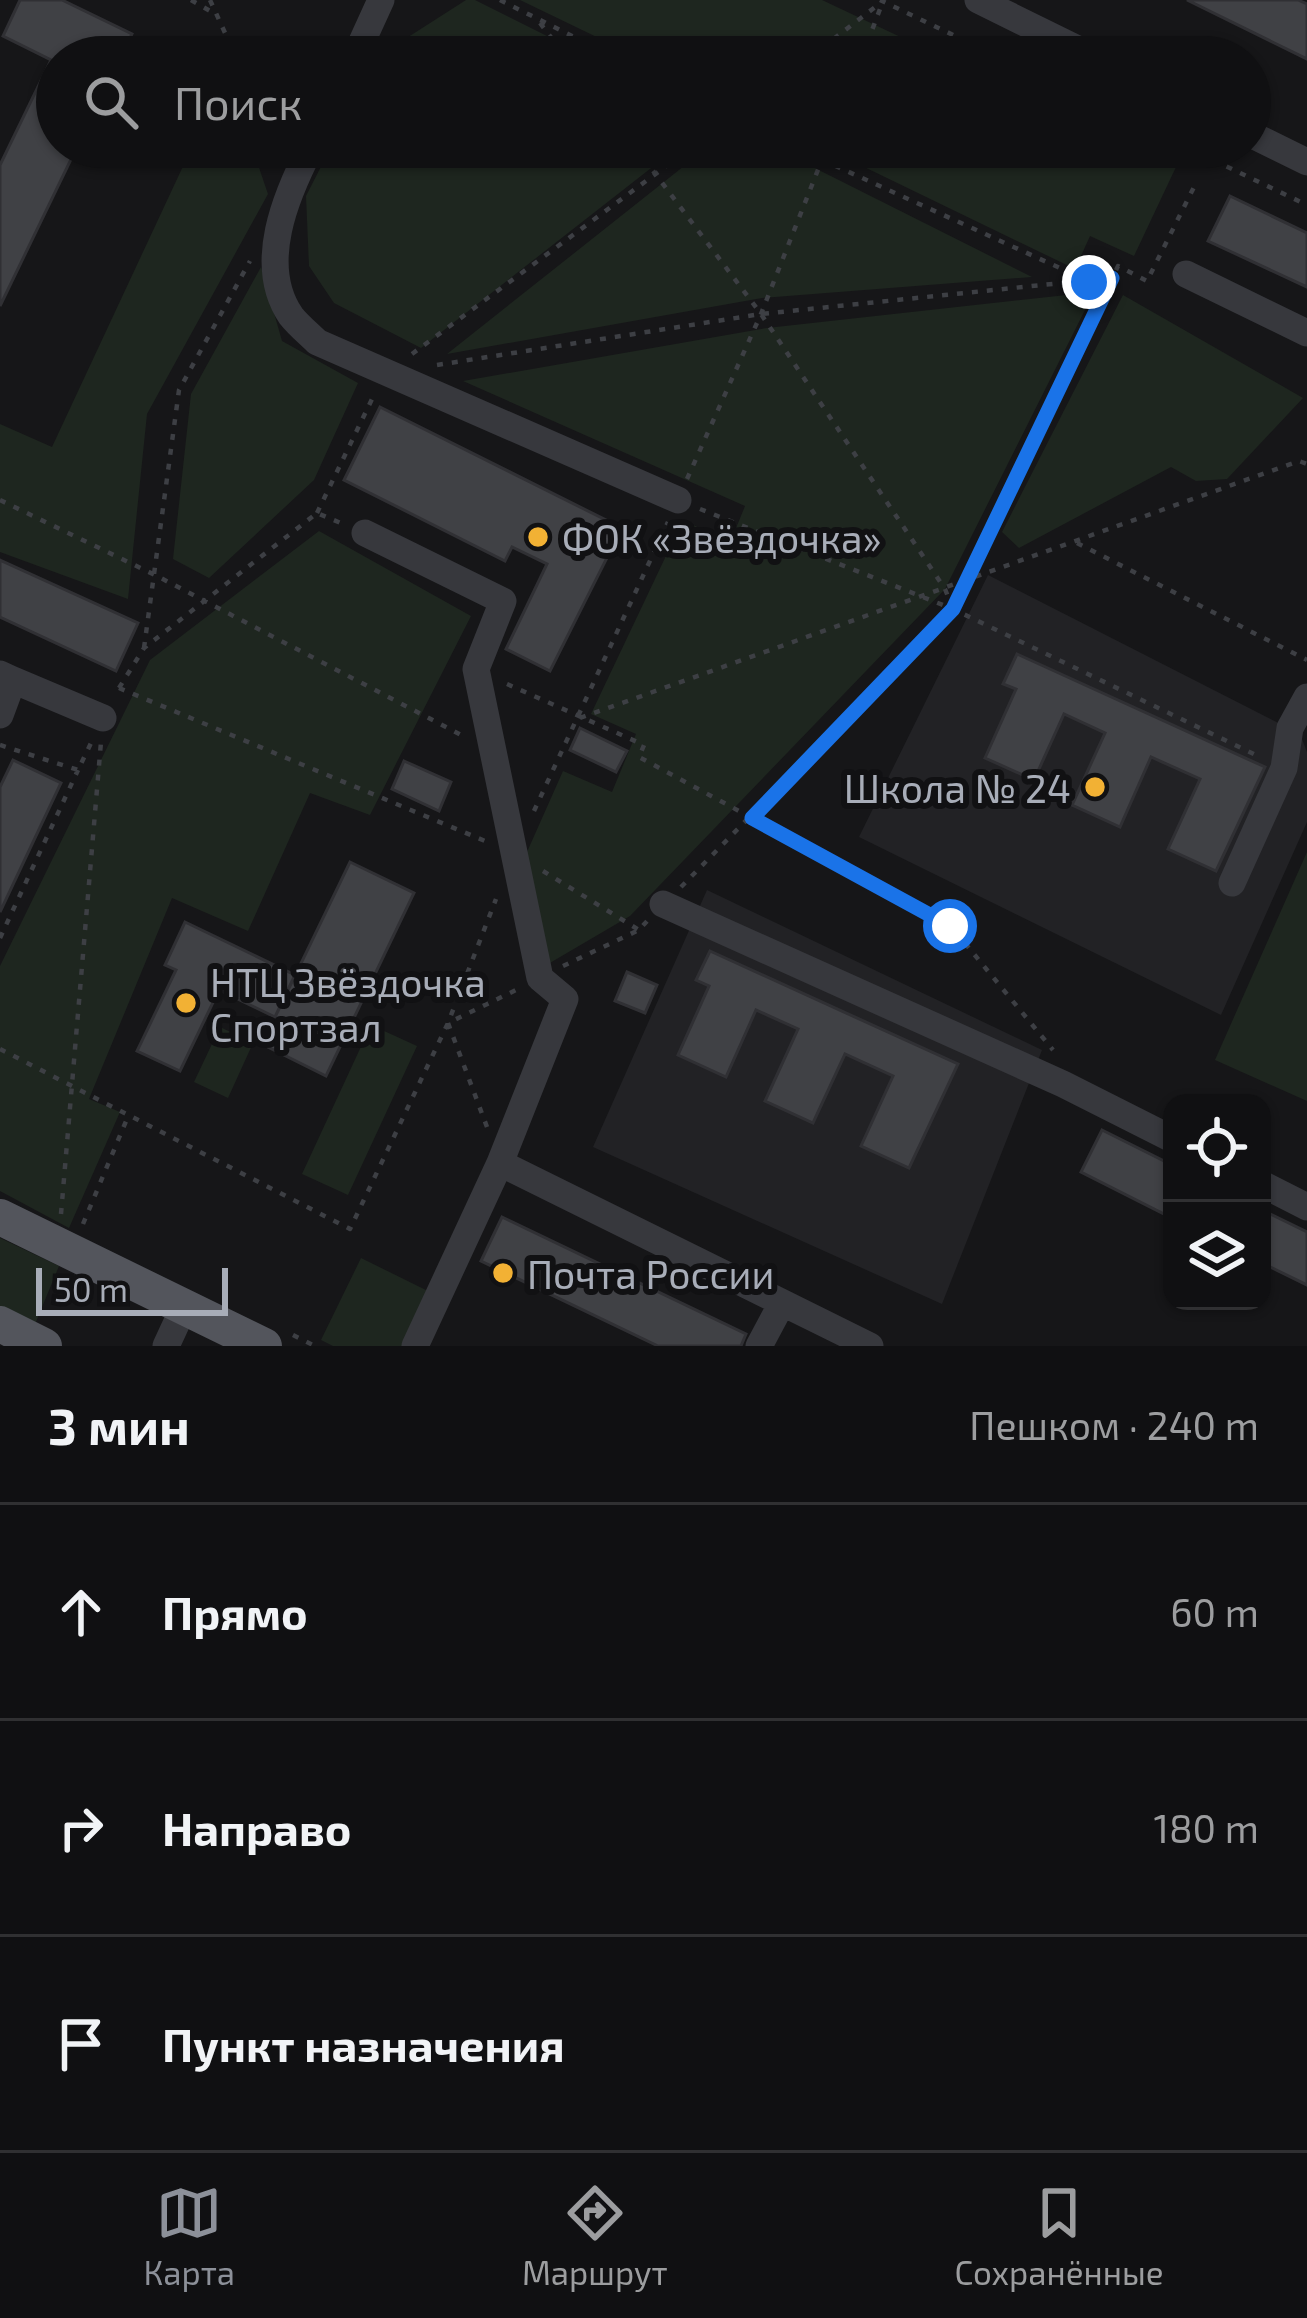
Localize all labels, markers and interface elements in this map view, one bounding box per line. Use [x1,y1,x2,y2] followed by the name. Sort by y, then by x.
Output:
[36,36,1271,168] search box
[78,69,144,135] icon: search
[174,75,302,129] text: Поиск
[1062,255,1116,309] route end
[562,514,881,561] place label: ФОК «Звёздочка»
[525,524,551,550] marker: ФОК «Звёздочка»
[844,764,1071,811] place label: Школа № 24
[1082,774,1108,800] marker: Школа № 24
[923,899,977,953] route start
[210,958,486,1050] place label: НТЦ Звёздочка Спортзал
[173,990,199,1016] marker: НТЦ Звёздочка Спортзал
[1163,1094,1271,1310] map controls
[1163,1094,1271,1202] button: locate
[1163,1202,1271,1310] button: layers
[527,1250,774,1297] place label: Почта России
[490,1260,516,1286] marker: Почта России
[36,1262,228,1315] scale bar
[54,1269,128,1309] text: 50 m
[48,1394,190,1455] text: 3 мин
[969,1401,1259,1448] text: Пешком · 240 m
[48,1579,114,1645] icon: ahead
[162,1585,308,1639] text: Прямо
[1170,1588,1259,1635] text: 60 m
[48,1795,114,1861] icon: right
[162,1801,351,1855] text: Направо
[1153,1804,1259,1851] text: 180 m
[48,2011,114,2077] icon: arrive
[162,2017,565,2071] text: Пункт назначения
[143,2180,235,2292] tab: Карта
[522,2180,668,2292] tab: Маршрут
[955,2180,1164,2292] tab: Сохранённые

